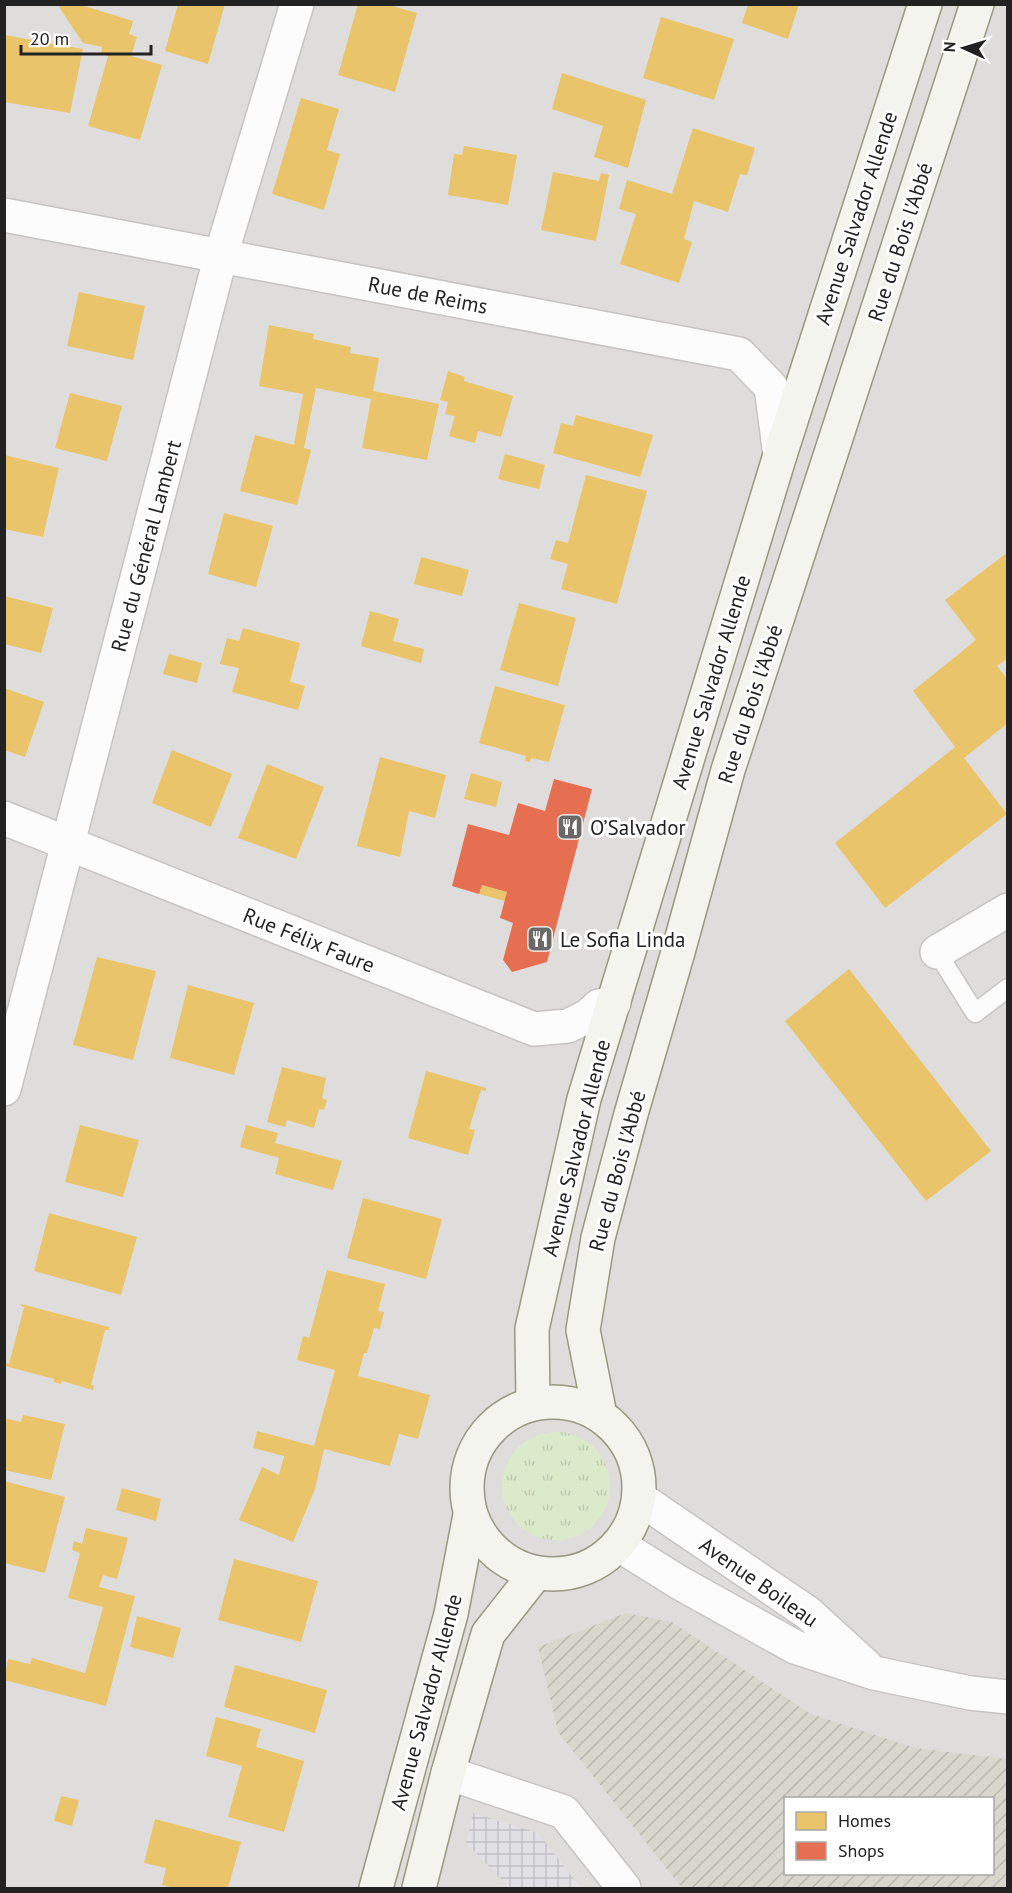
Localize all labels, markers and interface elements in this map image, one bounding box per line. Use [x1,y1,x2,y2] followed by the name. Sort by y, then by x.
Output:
[21,18,152,56] scale bar
[934,18,994,78] north arrow
[30,27,69,50] text: 20 m
[939,41,959,53] text: N
[809,108,903,328] street label: Avenue Salvador Allende
[862,159,938,325] street label: Rue du Bois l'Abbé
[366,270,490,320] street label: Rue de Reims
[105,437,187,655] street label: Rue du Général Lambert
[666,572,756,792] street label: Avenue Salvador Allende
[712,621,788,787] street label: Rue du Bois l'Abbé
[555,812,585,842] restaurant icon: O’Salvador
[590,814,686,841] place label: O’Salvador
[239,901,379,979] street label: Rue Félix Faure
[525,924,555,954] restaurant icon: Le Sofia Linda
[560,926,685,953] place label: Le Sofia Linda
[536,1037,616,1259] street label: Avenue Salvador Allende
[583,1088,651,1254] street label: Rue du Bois l'Abbé
[694,1531,824,1633] street label: Avenue Boileau
[384,1591,468,1813] street label: Avenue Salvador Allende
[784,1797,994,1875] legend
[838,1809,891,1832] text: Homes
[838,1839,884,1862] text: Shops

